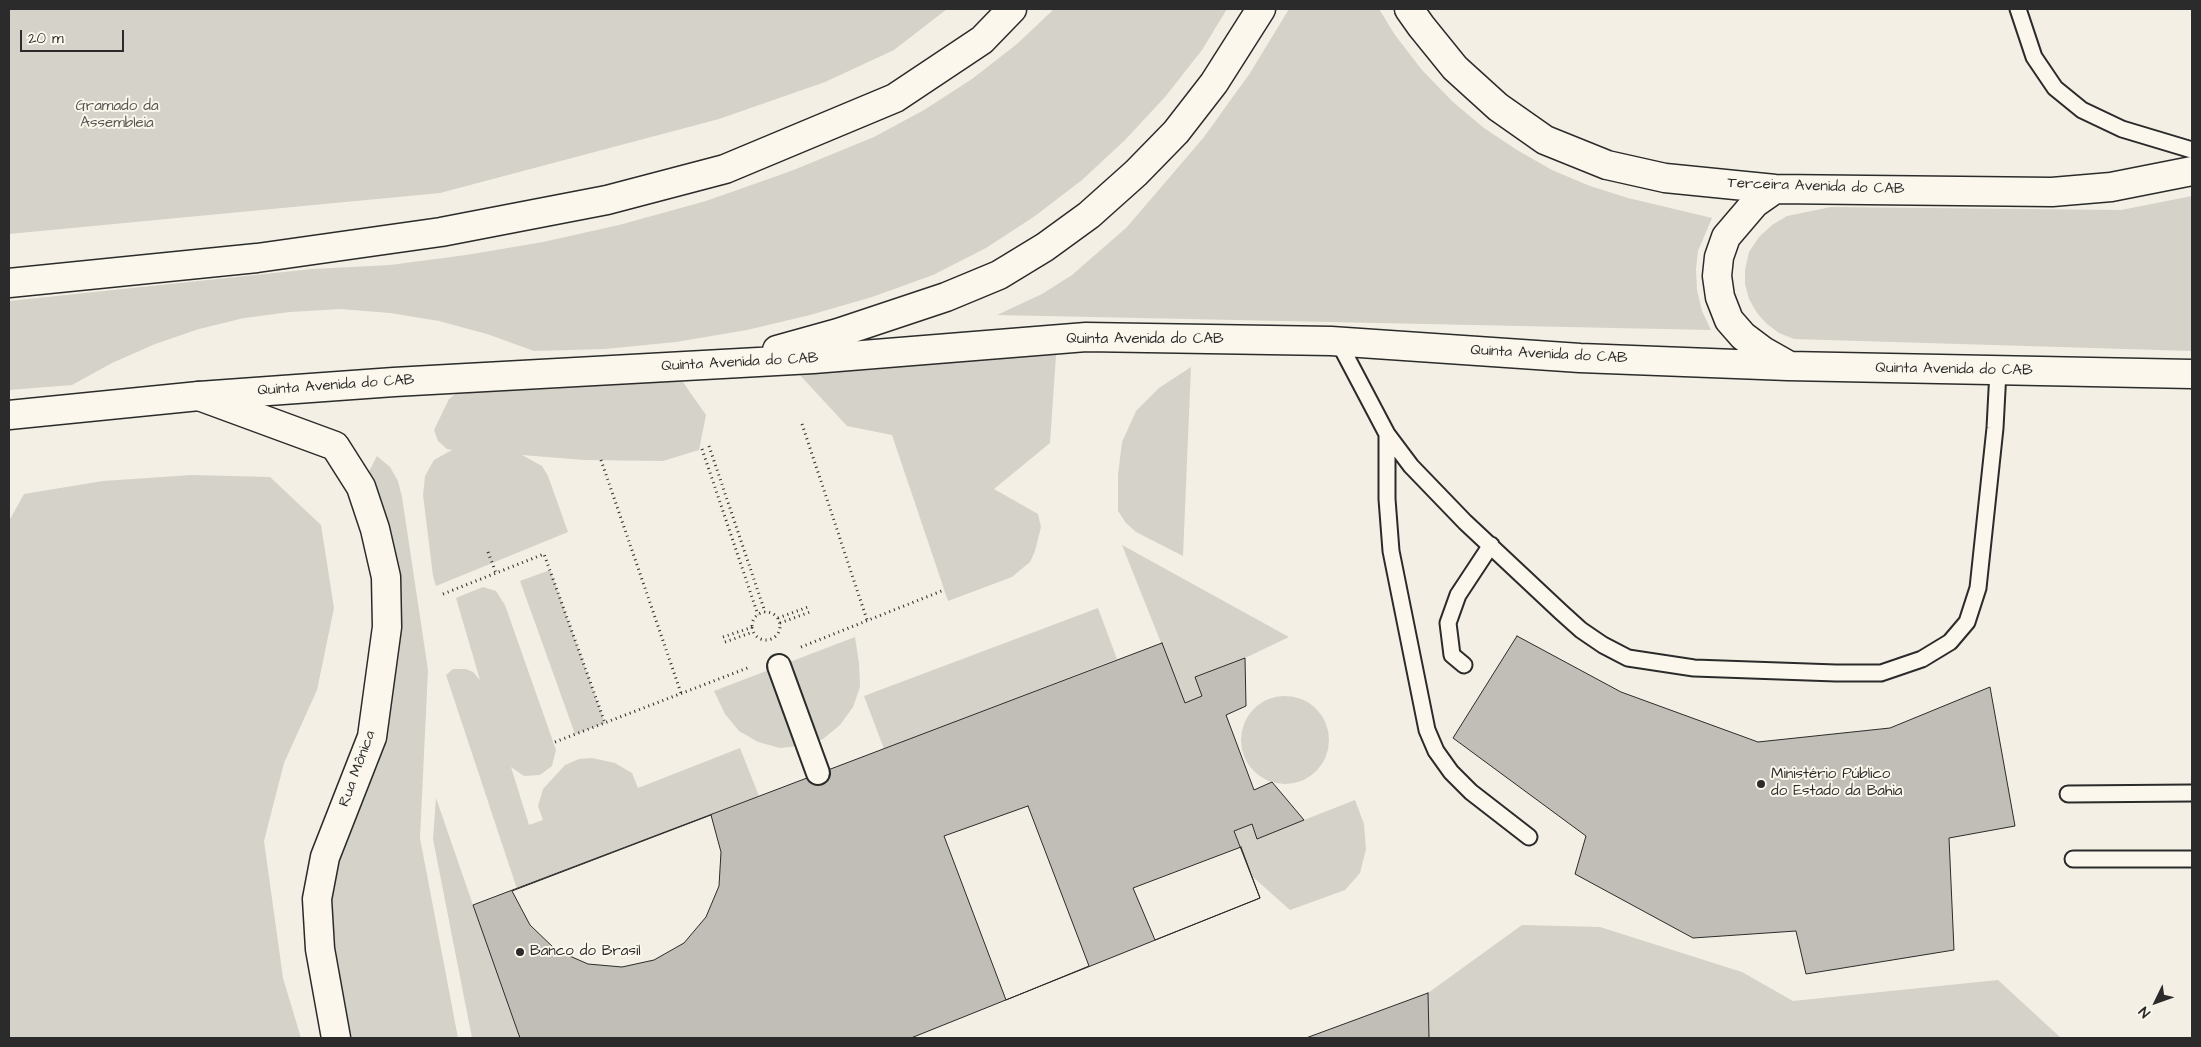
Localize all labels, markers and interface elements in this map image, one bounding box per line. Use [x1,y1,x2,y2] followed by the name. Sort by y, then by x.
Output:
[22,20,126,52] scale bar
[28,28,64,49] text: 20 m
[75,98,159,133] park label: Gramado da Assembleia
[1727,175,1905,199] street label: Terceira Avenida do CAB
[1066,331,1224,349] street label: Quinta Avenida do CAB
[1470,342,1628,368] street label: Quinta Avenida do CAB
[661,350,819,376] street label: Quinta Avenida do CAB
[1875,360,2033,380] street label: Quinta Avenida do CAB
[257,372,415,400] street label: Quinta Avenida do CAB
[336,728,380,810] street label: Rua Mônica
[1771,766,1902,801] place label: Ministério Público do Estado da Bahia
[1755,778,1767,790] marker: Ministério Público do Estado da Bahia
[530,943,641,961] place label: Banco do Brasil
[514,946,526,958] marker: Banco do Brasil
[2131,977,2181,1027] north arrow
[2134,1002,2155,1022] text: N

